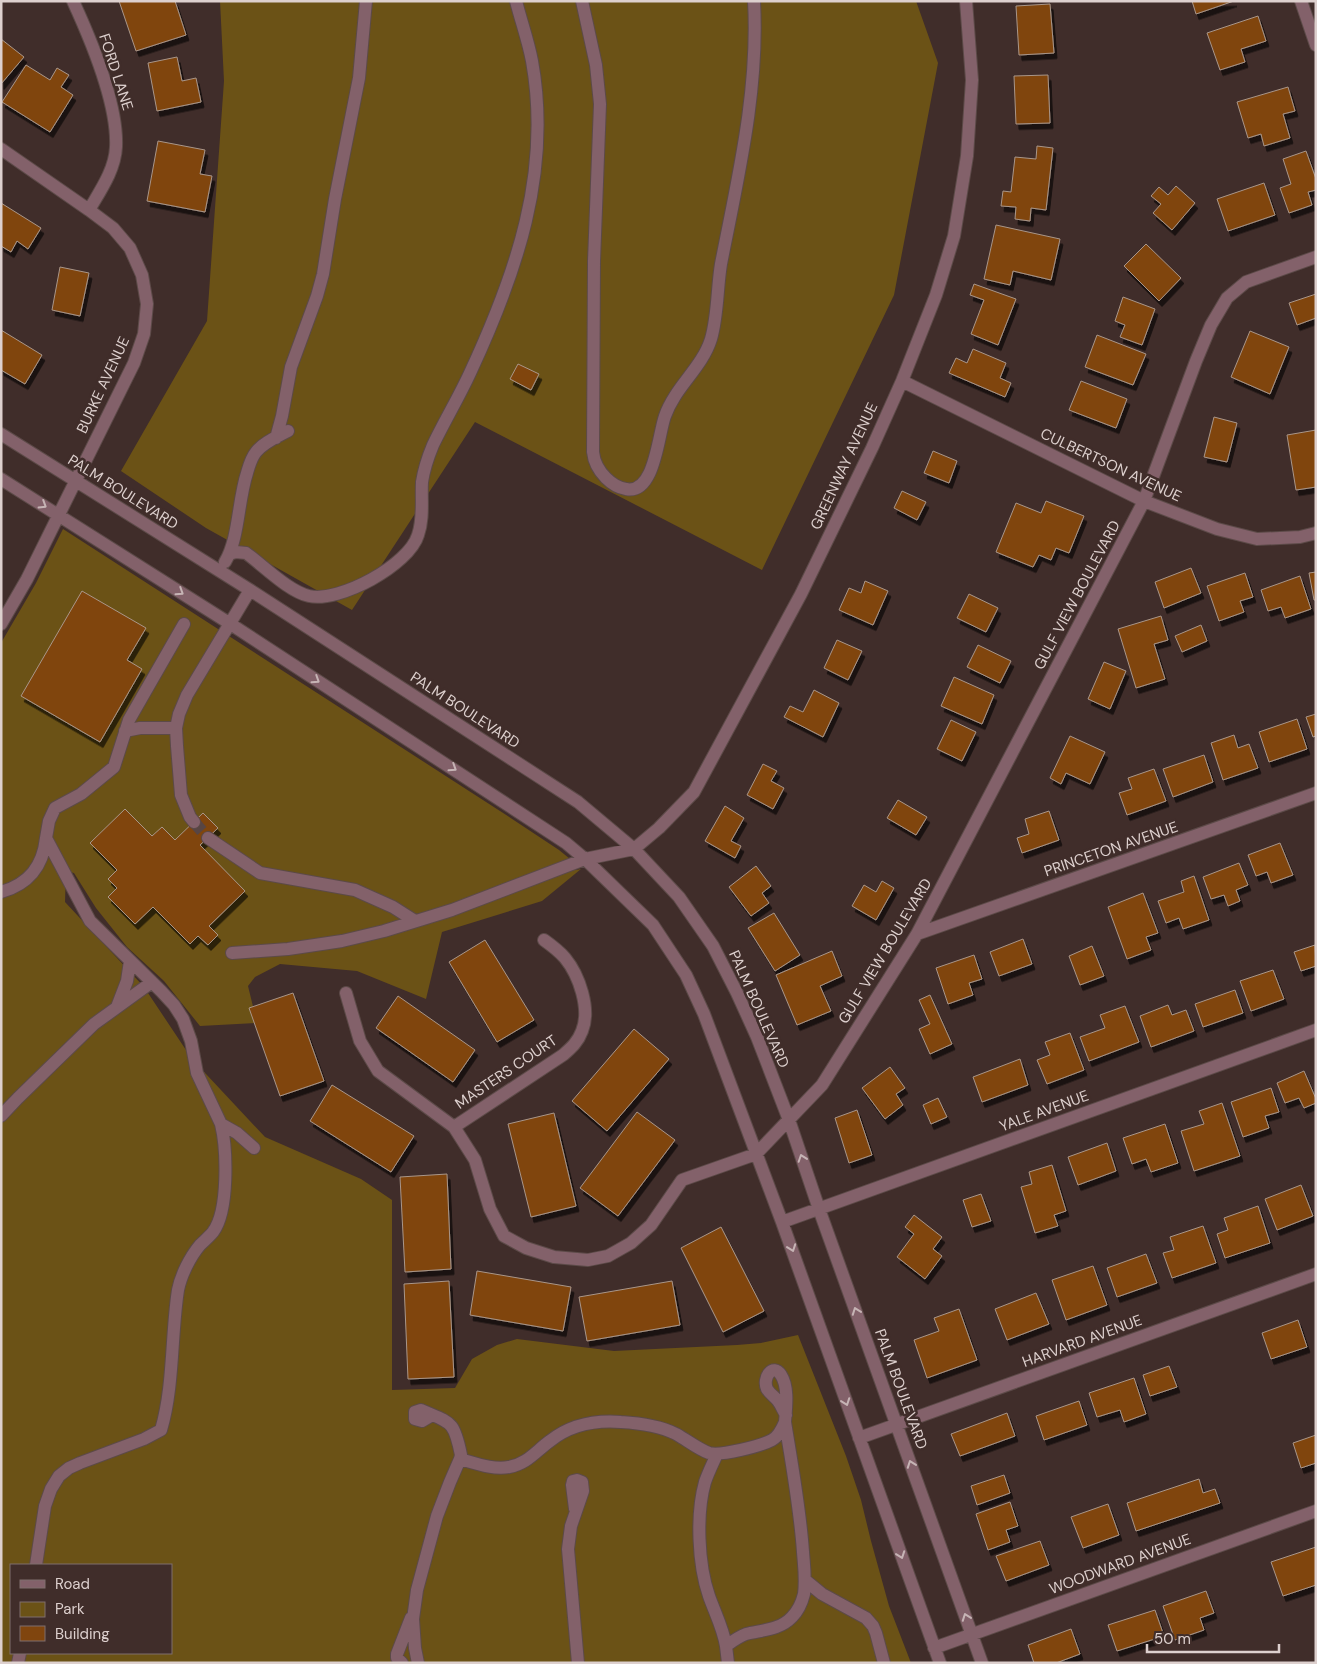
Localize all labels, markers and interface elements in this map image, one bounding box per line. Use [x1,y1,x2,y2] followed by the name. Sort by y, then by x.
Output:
[94,31,138,113] street label: FORD LANE
[72,333,134,437] street label: BURKE AVENUE
[806,399,882,533] street label: GREENWAY AVENUE
[1037,424,1185,506] street label: CULBERTSON AVENUE
[64,450,182,534] street label: PALM BOULEVARD
[37,498,46,508] one-way arrow
[1029,517,1125,673] street label: GULF VIEW BOULEVARD
[174,586,183,595] one-way arrow
[407,667,523,753] street label: PALM BOULEVARD
[311,674,320,683] one-way arrow
[448,762,457,772] one-way arrow
[1041,817,1181,881] street label: PRINCETON AVENUE
[834,875,936,1027] street label: GULF VIEW BOULEVARD
[724,947,794,1071] street label: PALM BOULEVARD
[451,1030,561,1114] street label: MASTERS COURT
[997,1086,1091,1136] street label: YALE AVENUE
[797,1154,807,1162] one-way arrow
[786,1244,796,1252] one-way arrow
[852,1307,862,1316] one-way arrow
[1019,1310,1145,1372] street label: HARVARD AVENUE
[870,1326,932,1452] street label: PALM BOULEVARD
[840,1397,850,1405] one-way arrow
[907,1460,917,1469] one-way arrow
[1046,1529,1194,1599] street label: WOODWARD AVENUE
[895,1550,905,1558] one-way arrow
[10,1564,172,1654] legend
[55,1574,90,1594] text: Road
[55,1599,85,1619] text: Park
[962,1613,972,1622] one-way arrow
[1147,1622,1280,1654] scale bar
[55,1624,110,1644] text: Building
[1154,1629,1191,1649] text: 50 m

